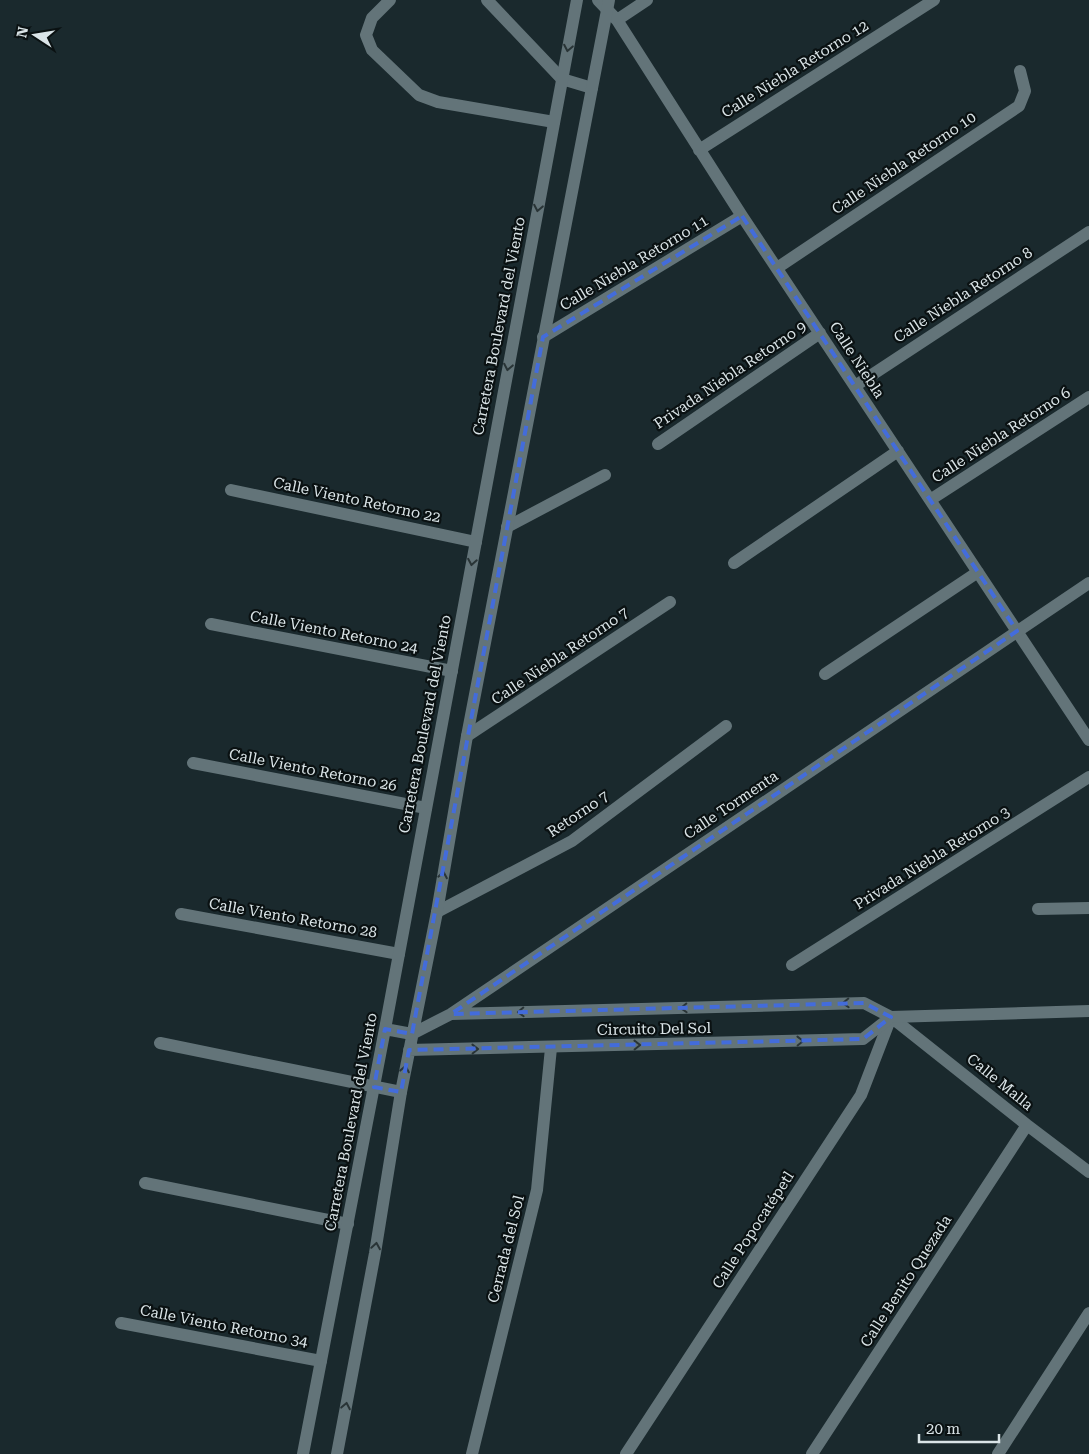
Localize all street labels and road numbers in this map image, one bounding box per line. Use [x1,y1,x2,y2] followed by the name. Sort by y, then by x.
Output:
[718,16,872,122] street label: Calle Niebla Retorno 12
[828,108,980,218] street label: Calle Niebla Retorno 10
[556,211,712,315] street label: Calle Niebla Retorno 11
[469,215,529,437] street label: Carretera Boulevard del Viento
[890,243,1036,347] street label: Calle Niebla Retorno 8
[650,317,810,433] street label: Privada Niebla Retorno 9
[826,318,888,402] street label: Calle Niebla
[928,383,1074,487] street label: Calle Niebla Retorno 6
[272,473,442,527] street label: Calle Viento Retorno 22
[488,603,632,709] street label: Calle Niebla Retorno 7
[249,607,420,657] street label: Calle Viento Retorno 24
[395,613,455,835] street label: Carretera Boulevard del Viento
[228,745,398,795] street label: Calle Viento Retorno 26
[680,767,782,843] street label: Calle Tormenta
[544,787,612,841] street label: Retorno 7
[851,803,1013,913] street label: Privada Niebla Retorno 3
[207,894,379,942] street label: Calle Viento Retorno 28
[321,1011,381,1233] street label: Carretera Boulevard del Viento
[597,1019,712,1039] street label: Circuito Del Sol
[963,1050,1037,1114] street label: Calle Malla
[708,1168,798,1292] street label: Calle Popocatépetl
[484,1193,528,1305] street label: Cerrada del Sol
[857,1212,955,1350] street label: Calle Benito Quezada
[139,1301,310,1351] street label: Calle Viento Retorno 34

